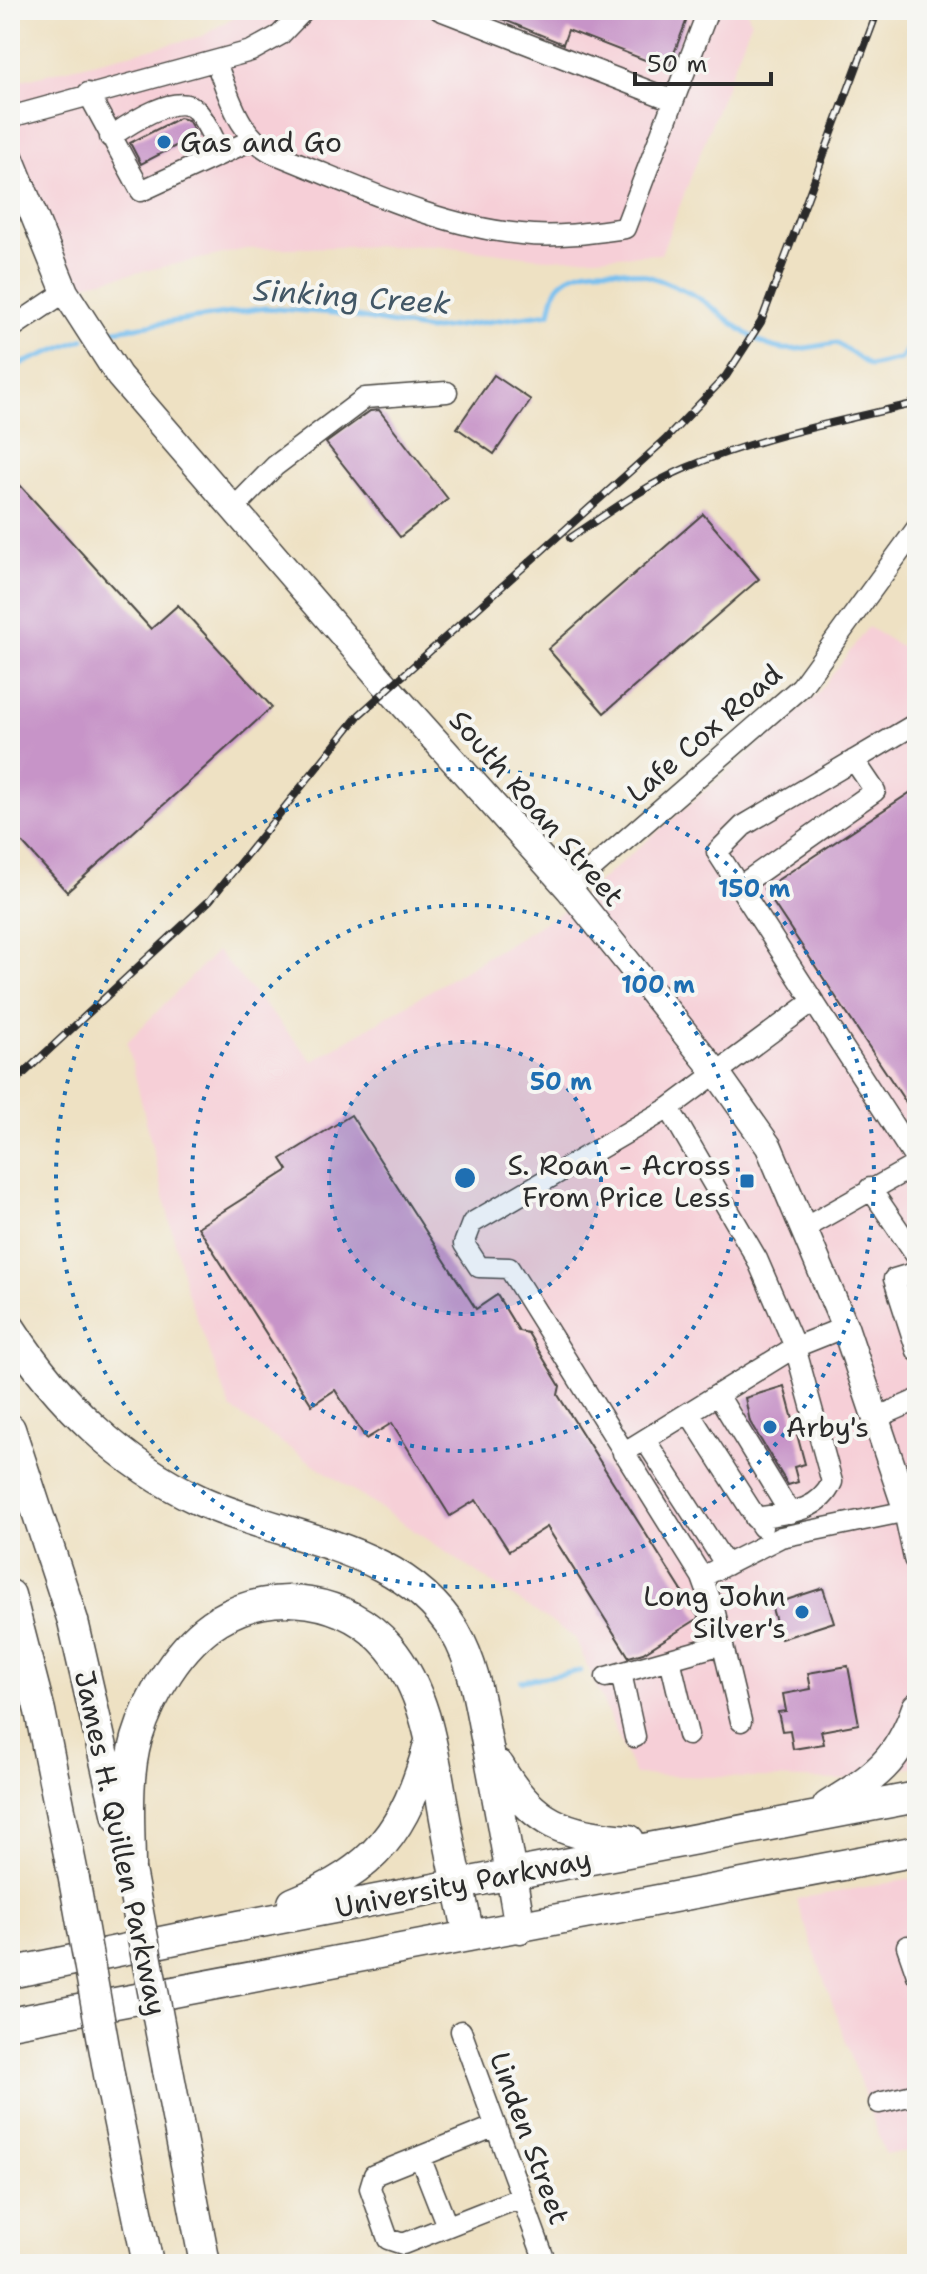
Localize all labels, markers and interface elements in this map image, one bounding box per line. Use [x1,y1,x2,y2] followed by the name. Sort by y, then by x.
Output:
[635,36,771,86] scale bar
[647,48,707,80] text: 50 m
[180,123,342,161] place label: Gas and Go
[155,133,173,151] marker: Gas and Go
[252,269,452,324] water label: Sinking Creek
[618,655,790,811] street label: Lafe Cox Road
[441,702,633,914] street label: South Roan Street
[718,873,790,905] text: 150 m
[621,969,695,1001] text: 100 m
[530,1066,592,1098] text: 50 m
[507,1146,731,1216] place label: S. Roan - Across From Price Less
[451,1164,479,1192] centre of rings
[738,1172,756,1190] marker: S. Roan - Across From Price Less
[786,1408,869,1446] place label: Arby's
[761,1418,779,1436] marker: Arby's
[643,1577,786,1647] place label: Long John Silver's
[793,1603,811,1621] marker: Long John Silver's
[66,1667,176,2019] street label: James H. Quillen Parkway
[332,1840,594,1926] street label: University Parkway
[481,2046,579,2230] street label: Linden Street

